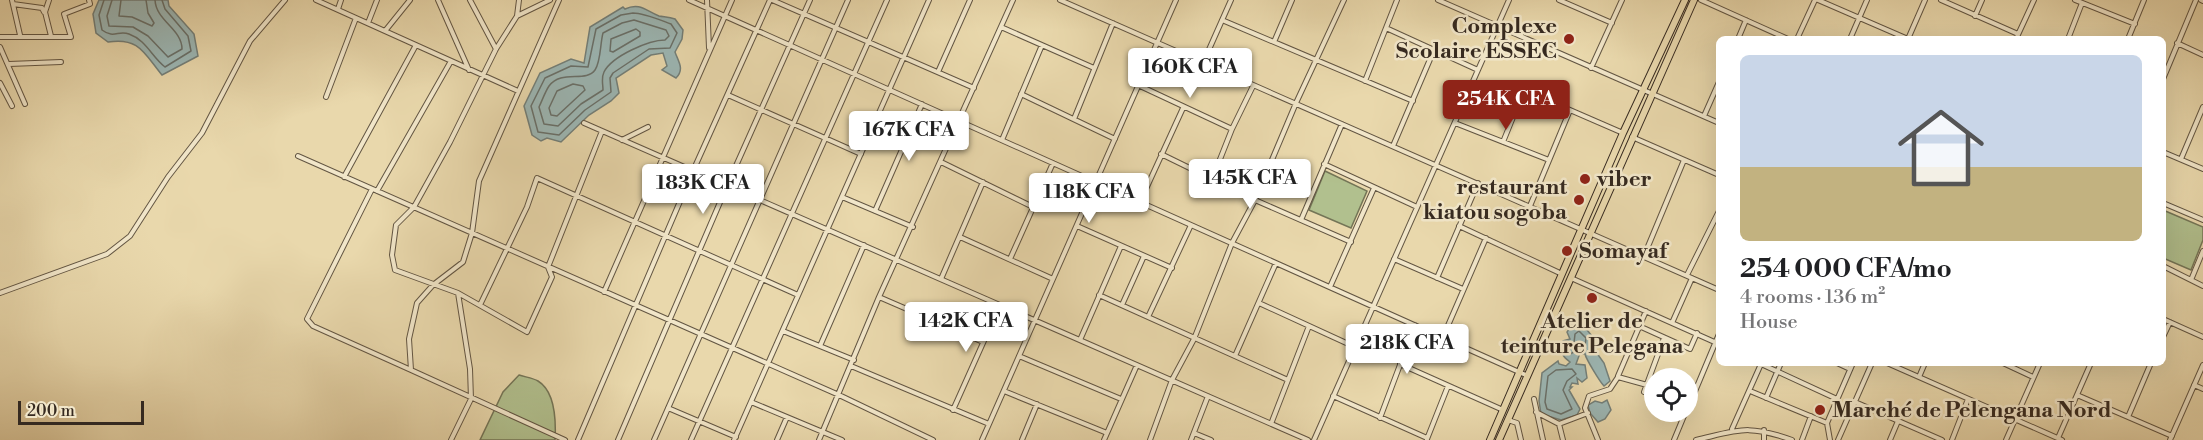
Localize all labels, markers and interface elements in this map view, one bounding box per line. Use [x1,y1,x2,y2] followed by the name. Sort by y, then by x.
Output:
[1396,13,1557,65] place label: Complexe Scolaire ESSEC
[1562,32,1576,46] marker: Complexe Scolaire ESSEC
[1128,48,1252,99] pin: 160K CFA
[1142,55,1238,80] text: 160K CFA
[1444,80,1568,131] pin: 254K CFA
[1457,87,1555,112] text: 254K CFA
[1887,94,1995,202] icon: home
[847,111,971,162] pin: 167K CFA
[863,118,955,143] text: 167K CFA
[1188,159,1312,210] pin: 145K CFA
[641,164,765,215] pin: 183K CFA
[1203,166,1297,191] text: 145K CFA
[1596,166,1652,193] place label: viber
[656,171,750,196] text: 183K CFA
[1578,172,1592,186] marker: viber
[1027,173,1151,224] pin: 118K CFA
[1423,174,1568,226] place label: restaurant kiatou sogoba
[1043,180,1135,205] text: 118K CFA
[1572,193,1586,207] marker: restaurant kiatou sogoba
[1579,238,1670,265] place label: Somayaf
[1560,244,1574,258] marker: Somayaf
[1740,253,1952,285] text: 254 000 CFA/mo
[1740,285,1885,310] text: 4 rooms · 136 m²
[1585,291,1599,305] marker: Atelier de teinture Pelegana
[904,302,1028,353] pin: 142K CFA
[1501,308,1684,360] place label: Atelier de teinture Pelegana
[919,309,1013,334] text: 142K CFA
[1740,310,1798,335] text: House
[1345,324,1469,375] pin: 218K CFA
[1360,331,1454,356] text: 218K CFA
[1644,368,1698,422] map controls
[1644,368,1698,422] button: locate
[1832,397,2112,424] place label: Marché de Pelengana Nord
[18,398,144,426] scale bar
[27,401,75,421] text: 200 m
[1813,403,1827,417] marker: Marché de Pelengana Nord

